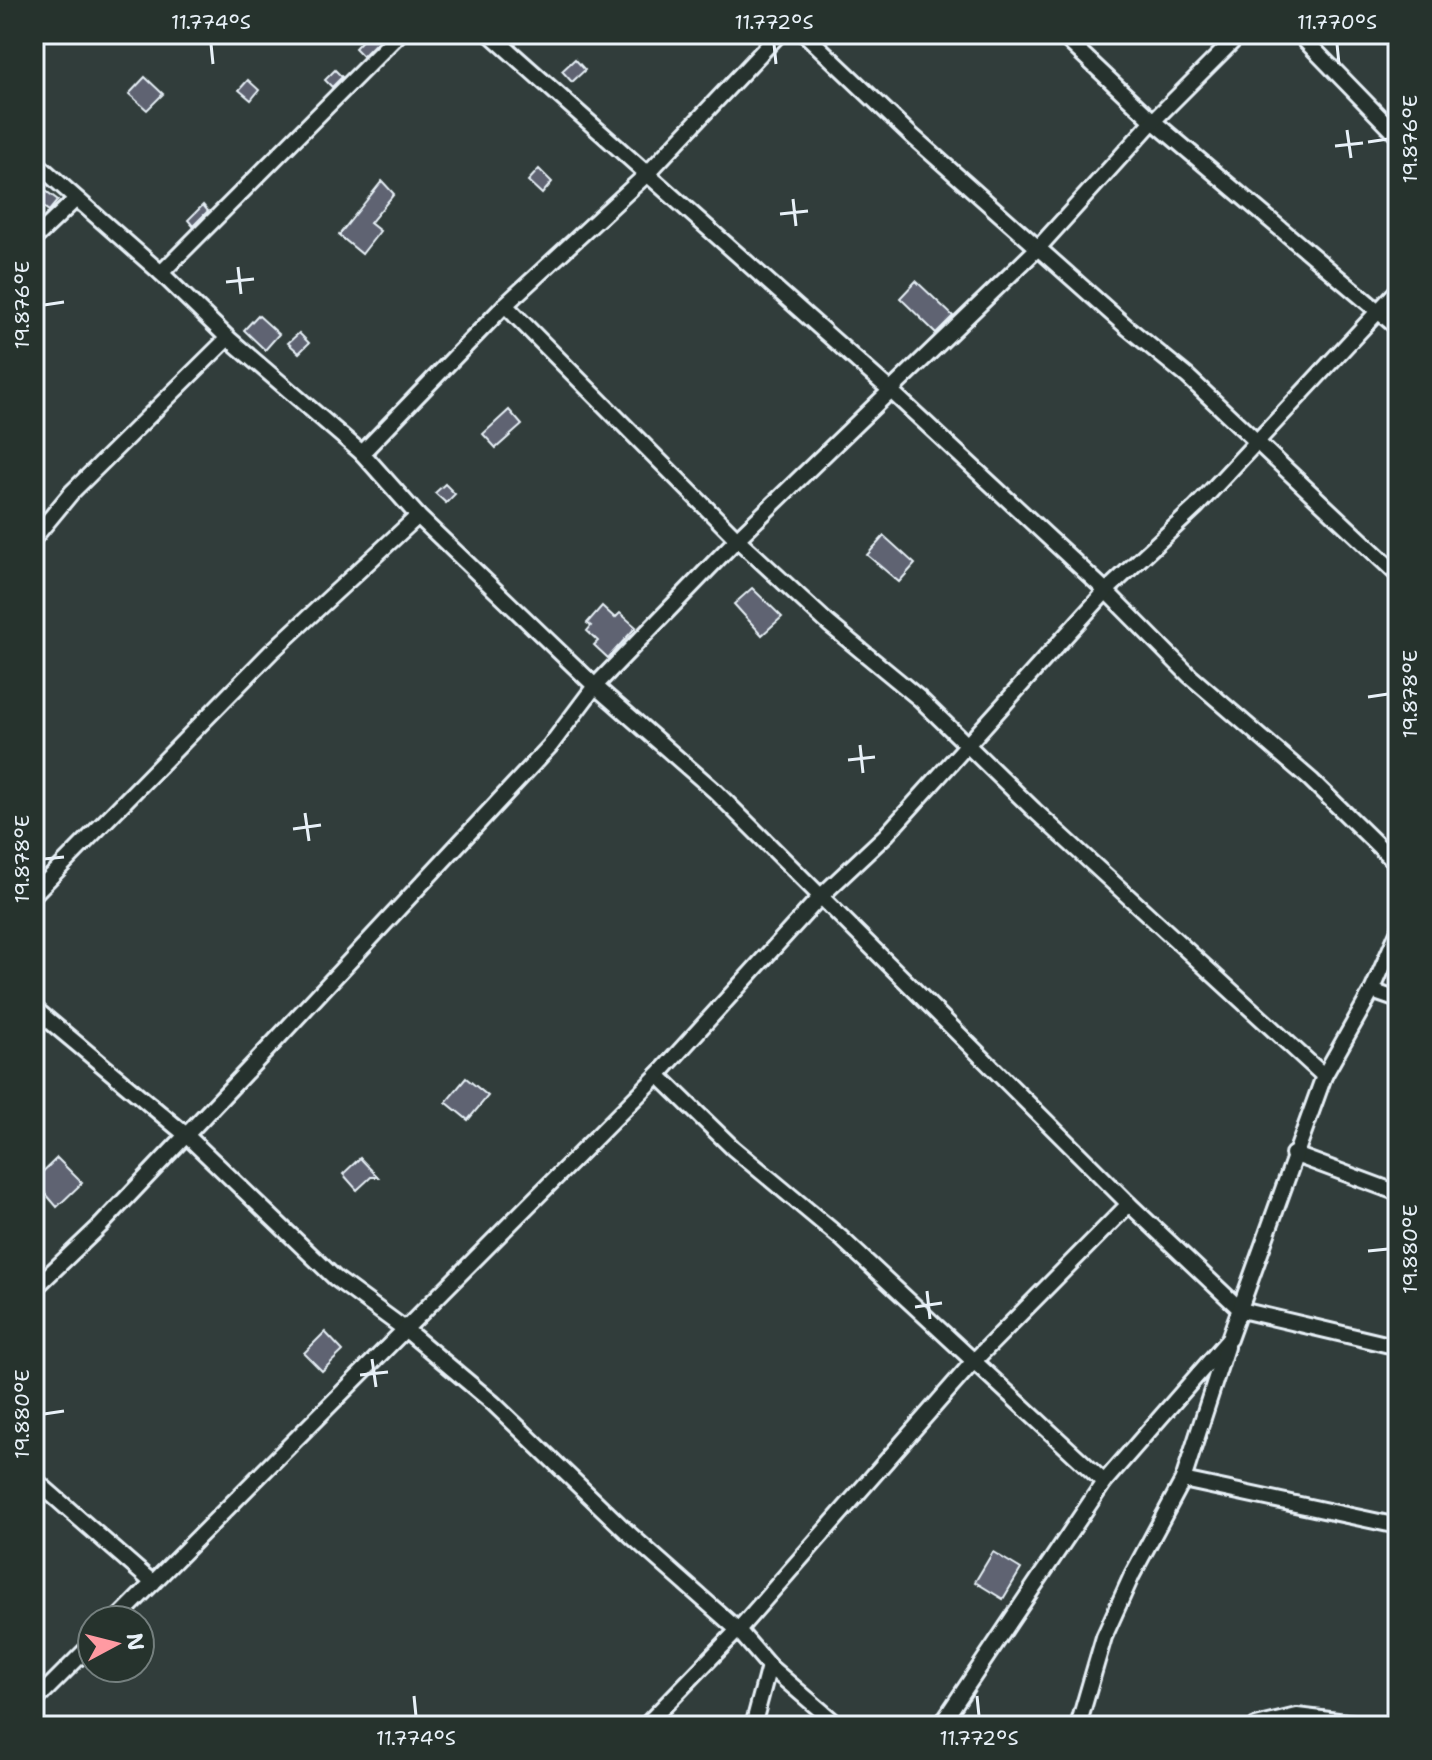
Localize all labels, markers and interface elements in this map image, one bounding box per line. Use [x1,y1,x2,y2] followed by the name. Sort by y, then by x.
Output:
[171,9,251,35] text: 11.774°S
[734,9,814,35] text: 11.772°S
[1297,9,1377,35] text: 11.770°S
[1397,95,1423,183] text: 19.876°E
[9,261,35,349] text: 19.876°E
[1397,650,1423,738] text: 19.878°E
[9,815,35,903] text: 19.878°E
[1397,1204,1423,1294] text: 19.880°E
[9,1369,35,1459] text: 19.880°E
[76,1604,156,1684] north arrow
[120,1631,151,1652] text: N
[376,1725,456,1751] text: 11.774°S
[939,1725,1019,1751] text: 11.772°S

